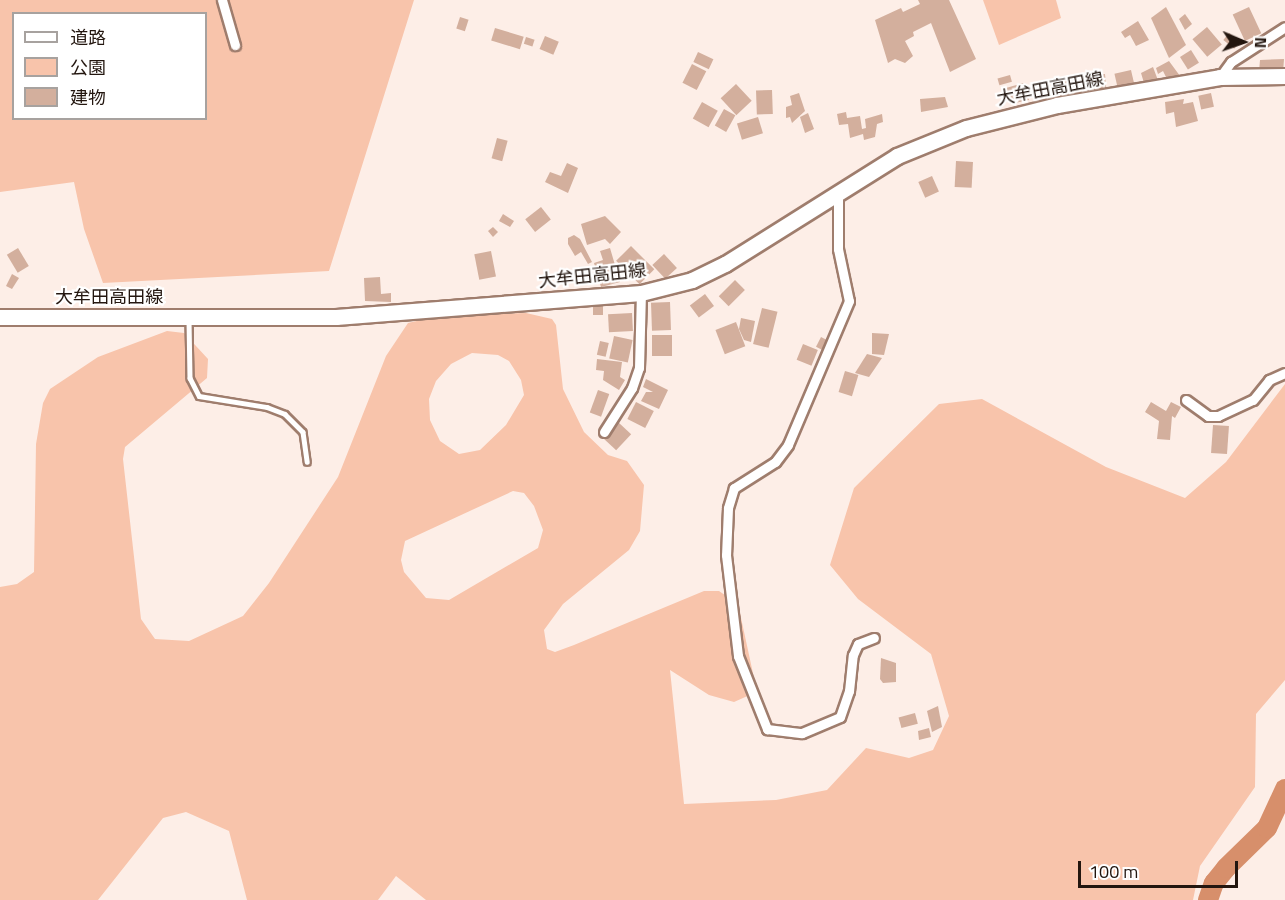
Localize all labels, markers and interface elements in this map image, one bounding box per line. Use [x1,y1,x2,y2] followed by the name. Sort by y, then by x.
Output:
[12,12,207,120] legend
[1213,12,1273,72] north arrow
[70,24,106,51] text: 道路
[1249,37,1273,49] text: N
[70,54,106,81] text: 公園
[995,68,1105,110] street label: 大牟田高田線
[70,84,106,111] text: 建物
[537,260,647,292] street label: 大牟田高田線
[55,286,163,308] street label: 大牟田高田線
[1081,849,1242,887] scale bar
[1089,858,1138,885] text: 100 m

